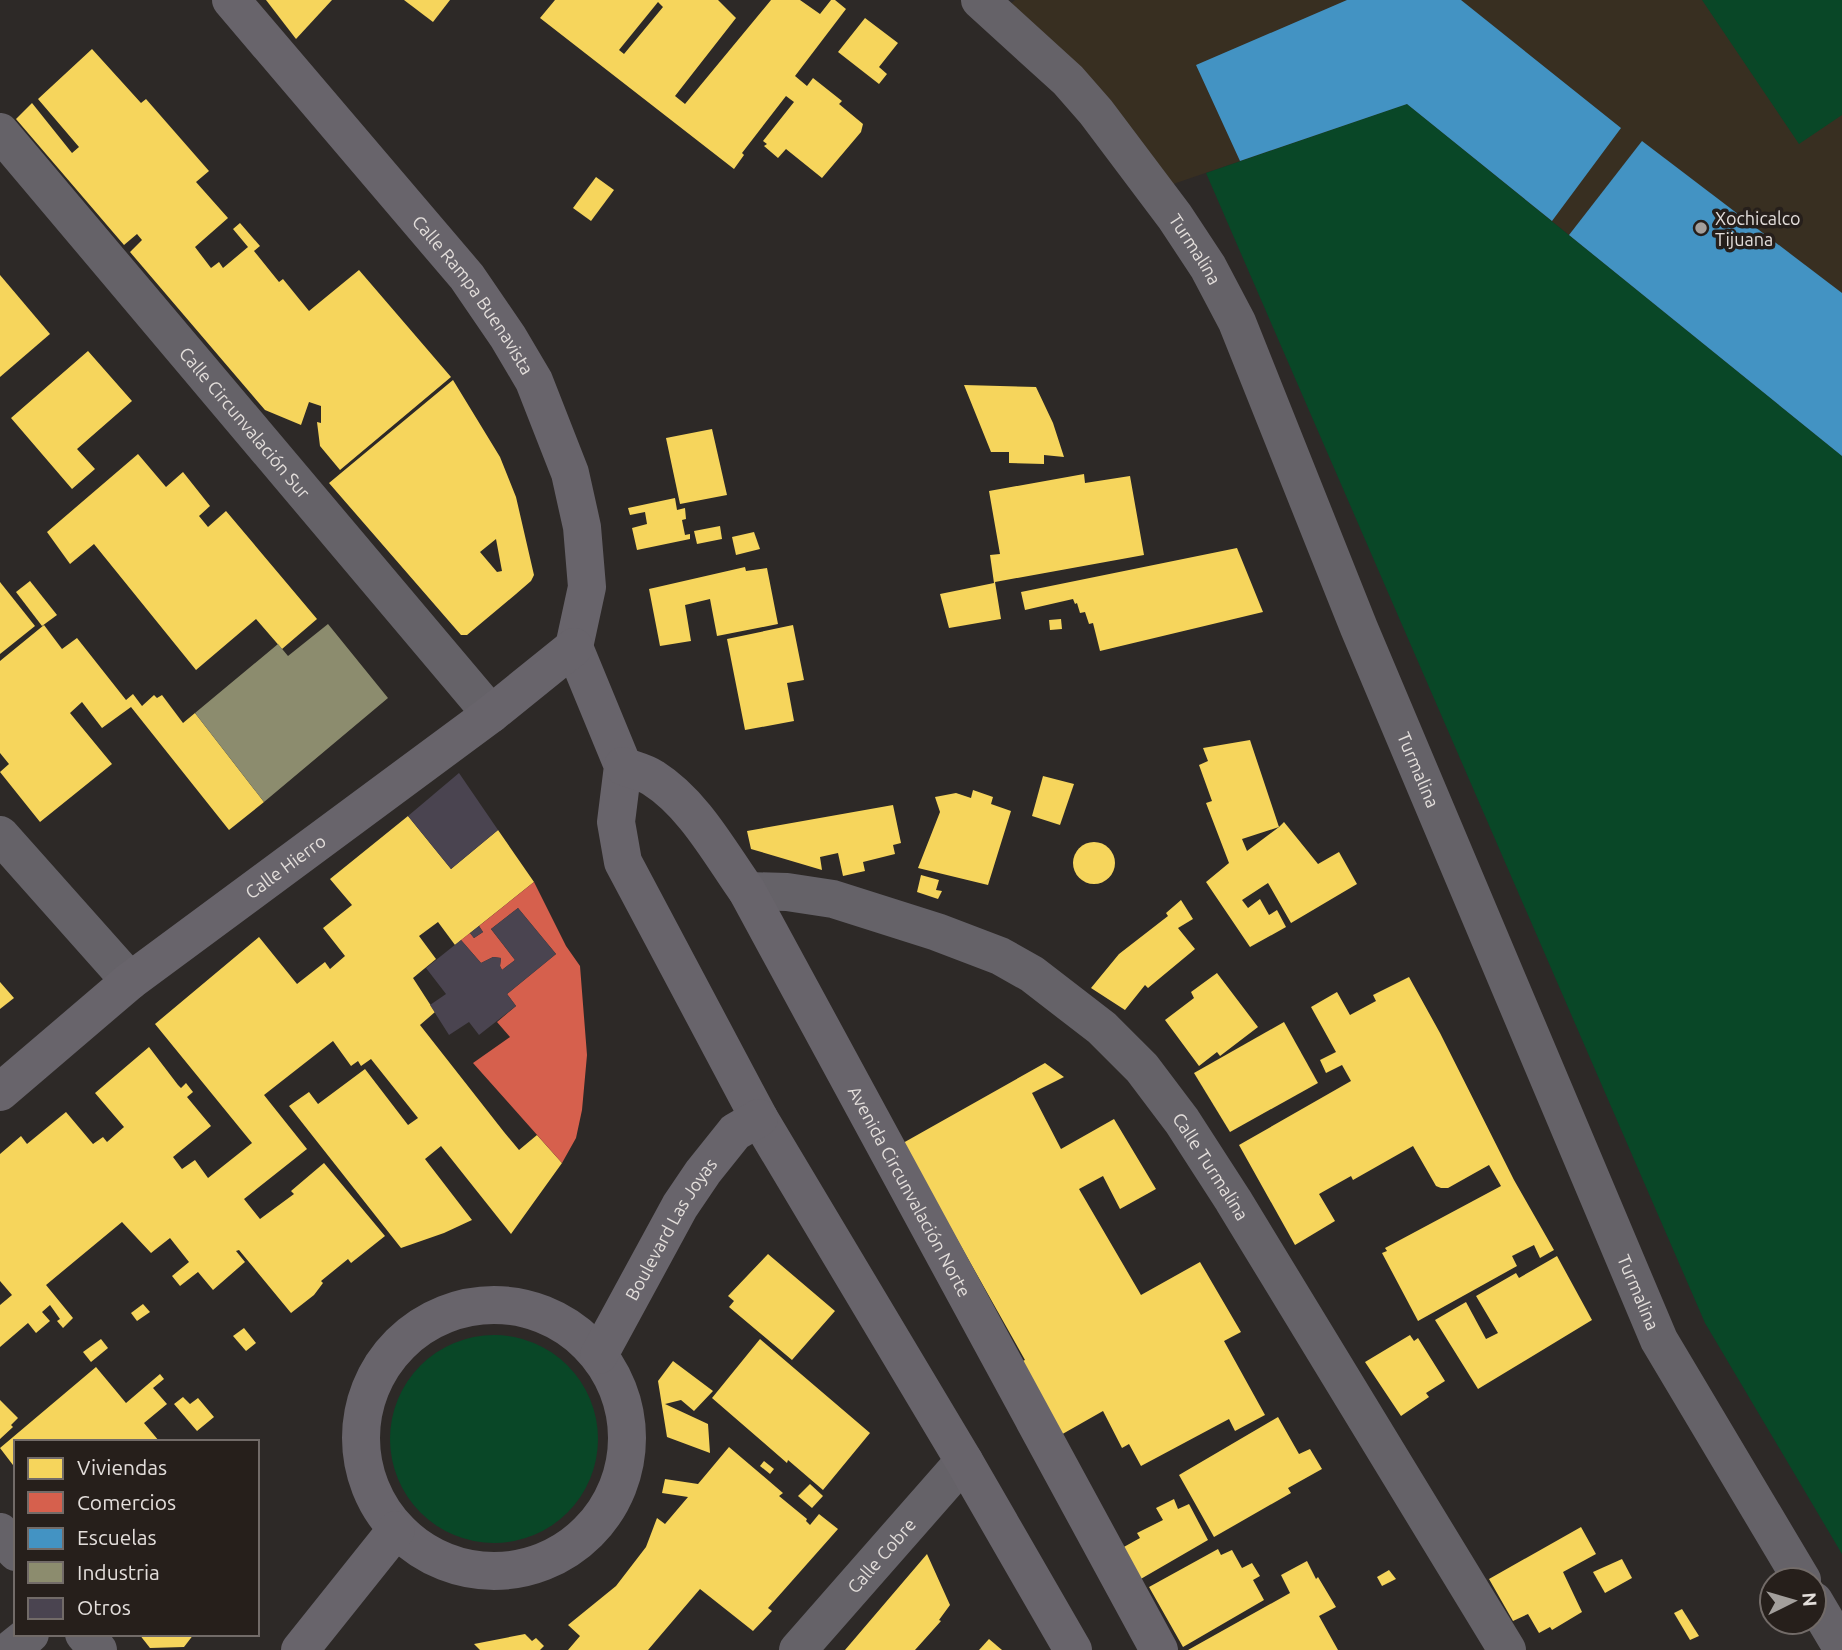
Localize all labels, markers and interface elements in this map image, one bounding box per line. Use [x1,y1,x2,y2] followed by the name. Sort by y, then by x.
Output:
[1715,208,1801,249] place label: Xochicalco Tijuana
[1166,210,1225,288] street label: Turmalina
[409,211,538,378] street label: Calle Rampa Buenavista
[1693,220,1709,236] marker: Xochicalco Tijuana
[176,343,314,502] street label: Calle Circunvalación Sur
[1394,729,1443,810] street label: Turmalina
[241,830,329,902] street label: Calle Hierro
[845,1082,975,1300] street label: Avenida Circunvalación Norte
[1169,1108,1253,1224] street label: Calle Turmalina
[621,1154,720,1304] street label: Boulevard Las Joyas
[1614,1251,1664,1333] street label: Turmalina
[14,1440,259,1636] legend
[77,1455,167,1479] text: Viviendas
[77,1490,176,1514] text: Comercios
[843,1514,919,1597] street label: Calle Cobre
[77,1525,157,1549] text: Escuelas
[77,1560,160,1584] text: Industria
[1758,1566,1828,1636] north arrow
[1798,1591,1822,1608] text: N
[77,1595,131,1619] text: Otros

